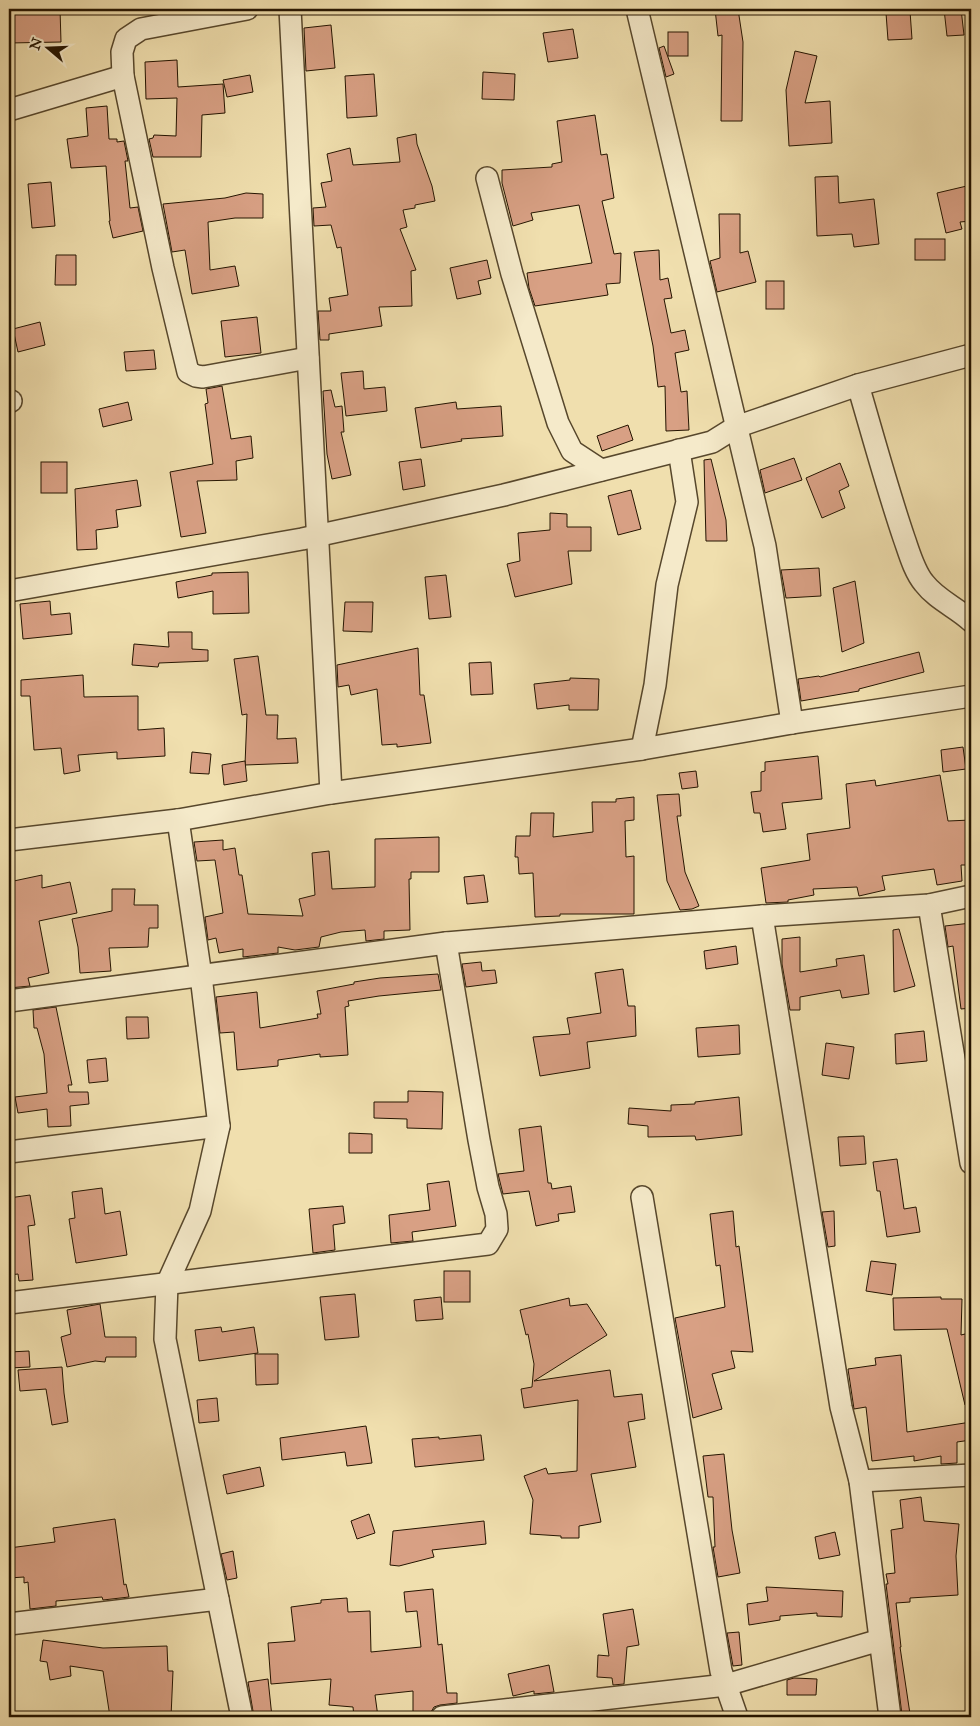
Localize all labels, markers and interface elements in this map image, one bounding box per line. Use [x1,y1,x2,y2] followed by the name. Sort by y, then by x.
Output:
[22,22,72,72] north arrow
[26,35,46,52] text: N

